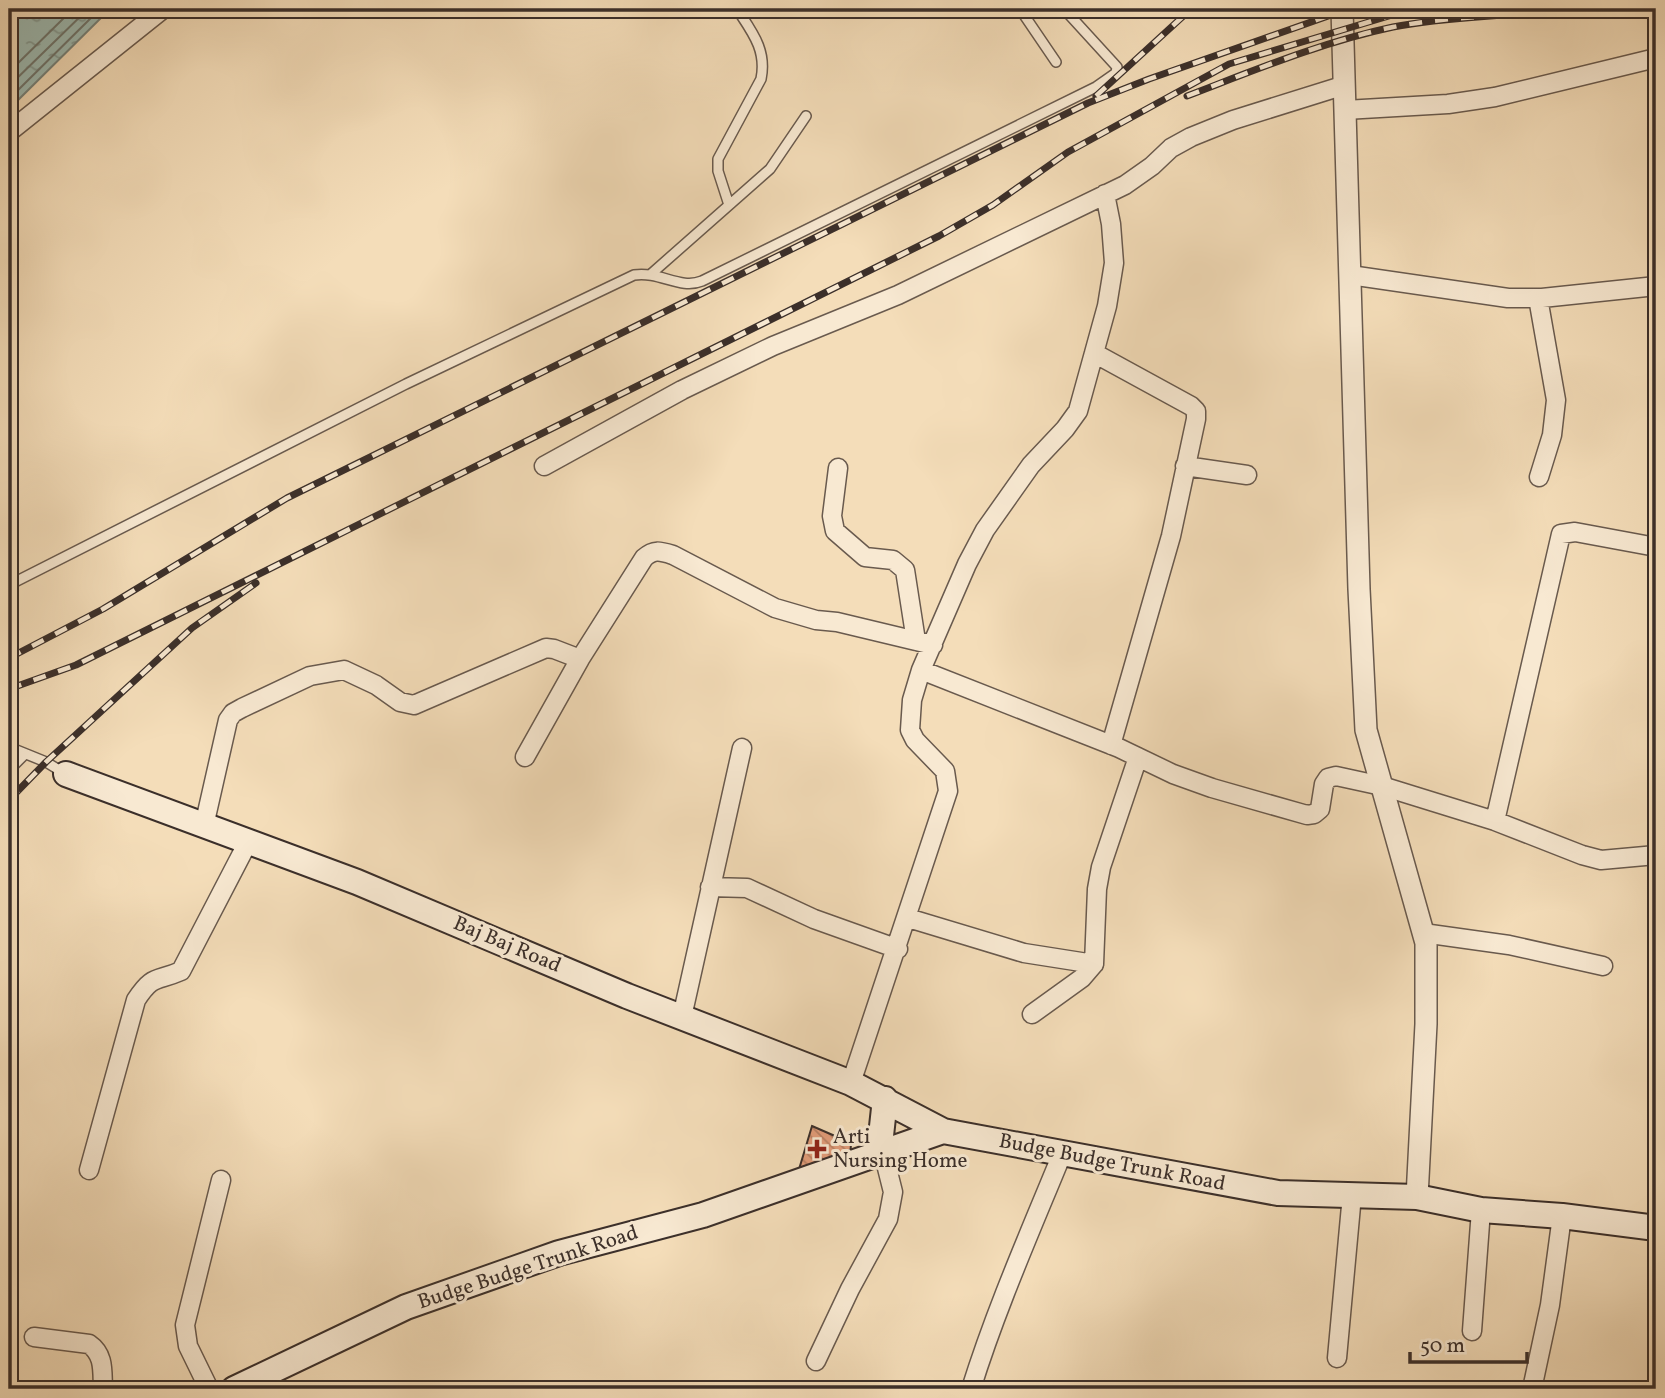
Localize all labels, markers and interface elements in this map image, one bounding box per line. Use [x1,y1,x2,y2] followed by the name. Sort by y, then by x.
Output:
[448,909,566,981] street label: Baj Baj Road
[833,1123,968,1176] place label: Arti Nursing Home
[996,1127,1228,1199] street label: Budge Budge Trunk Road
[807,1139,827,1159] marker: Arti Nursing Home
[414,1219,642,1317] street label: Budge Budge Trunk Road
[1410,1321,1527,1365] scale bar
[1420,1332,1465,1361] text: 50 m

